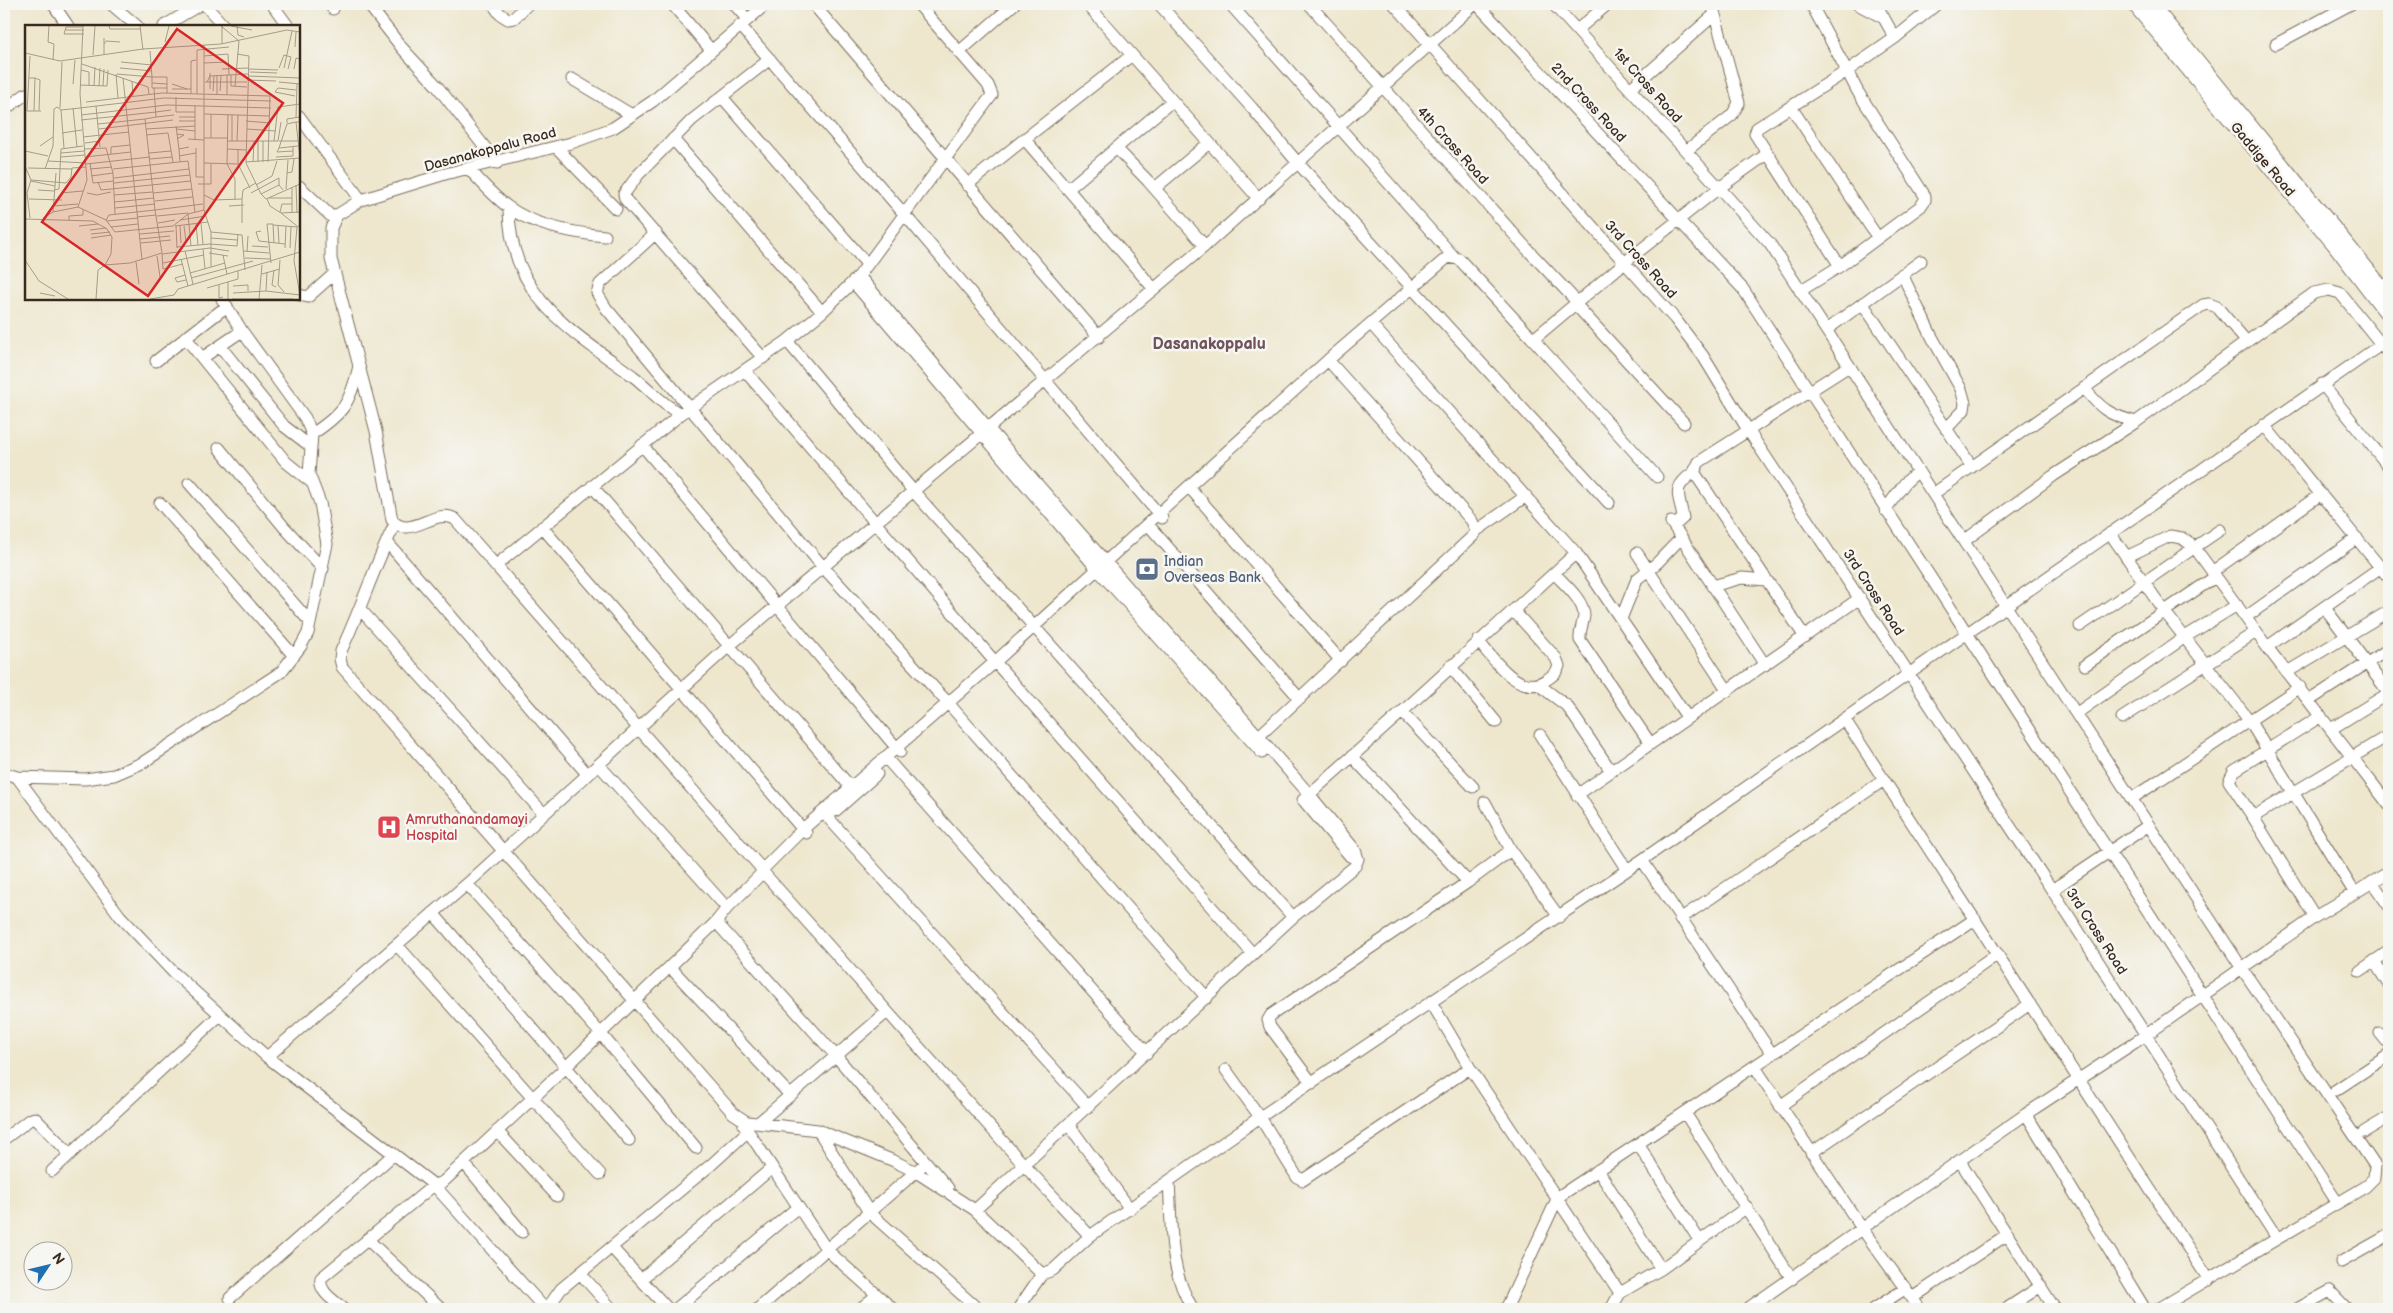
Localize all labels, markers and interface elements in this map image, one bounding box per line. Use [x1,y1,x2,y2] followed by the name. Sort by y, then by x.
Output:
[25,25,300,300] inset map
[1610,44,1686,126] street label: 1st Cross Road
[1548,59,1630,145] street label: 2nd Cross Road
[1413,103,1492,188] street label: 4th Cross Road
[2227,119,2299,200] street label: Gaddige Road
[422,124,558,175] street label: Dasanakoppalu Road
[1601,217,1680,302] street label: 3rd Cross Road
[1152,335,1266,354] district label: Dasanakoppalu
[1839,546,1908,639] street label: 3rd Cross Road
[1164,553,1261,586] place label: Indian Overseas Bank
[1134,556,1160,582] bank icon: Indian Overseas Bank
[406,811,528,844] place label: Amruthanandamayi Hospital
[376,814,402,840] hospital icon: Amruthanandamayi Hospital
[2062,885,2131,978] street label: 3rd Cross Road
[22,1240,72,1290] north arrow
[48,1250,68,1268] text: N

